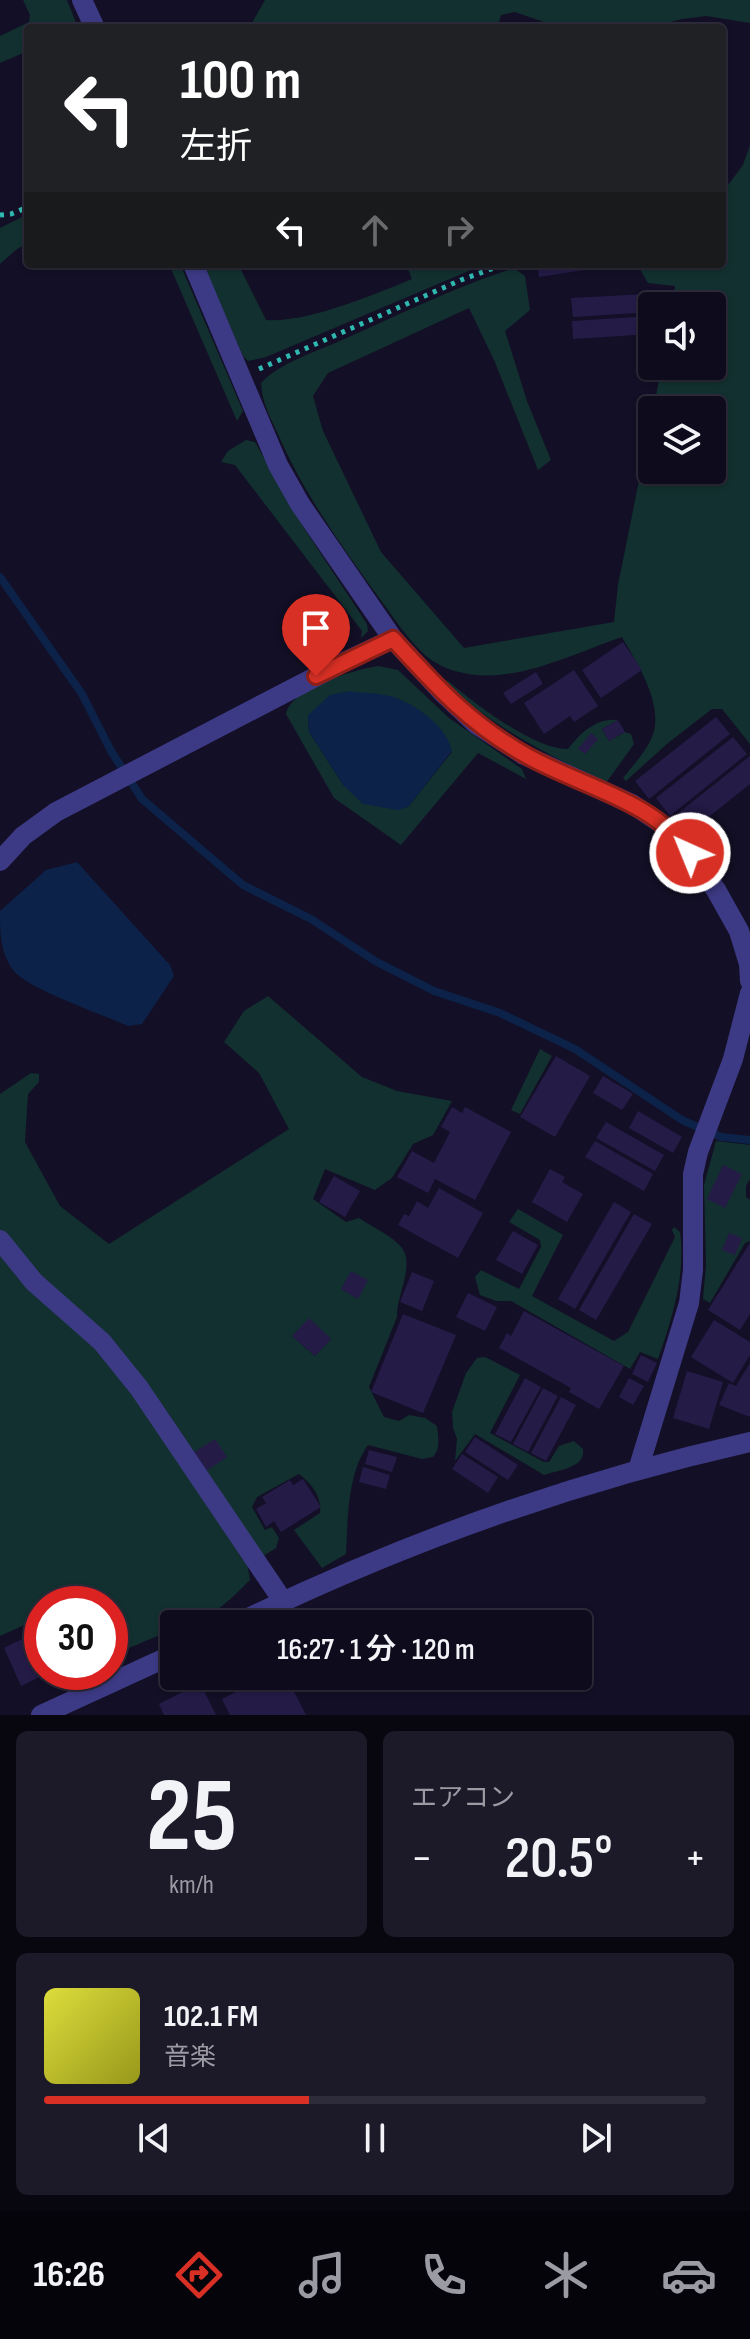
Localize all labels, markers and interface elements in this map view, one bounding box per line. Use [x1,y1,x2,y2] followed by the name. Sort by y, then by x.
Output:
[180,48,301,115] text: 100 m
[48,56,152,160] icon: left
[180,126,252,169] text: 左折
[269,208,313,252] icon: left
[353,208,397,252] icon: ahead
[437,208,481,252] icon: right
[638,292,726,484] map controls
[638,292,726,380] button: sound
[638,396,726,484] button: layers
[282,594,350,676] pin
[294,606,338,650] icon: arrive
[648,811,732,895] position arrow
[24,1586,128,1690] speed limit sign: 30
[277,1632,475,1668] text: 16:27 · 1 分 · 120 m
[146,1755,237,1880] text: 25
[411,1783,515,1814] text: エアコン
[504,1823,613,1895] text: 20.5°
[411,1832,433,1885] text: −
[684,1832,706,1885] text: +
[169,1870,214,1901] text: km/h
[164,1999,258,2035] text: 102.1 FM
[164,2042,216,2073] text: 音楽
[132,2116,176,2160] icon: previous
[353,2116,397,2160] icon: pause
[574,2116,618,2160] icon: next
[171,2247,227,2303] icon: directions
[294,2247,350,2303] icon: music
[416,2247,472,2303] icon: phone
[538,2247,594,2303] icon: climate
[661,2247,717,2303] icon: car
[33,2254,105,2297] text: 16:26

